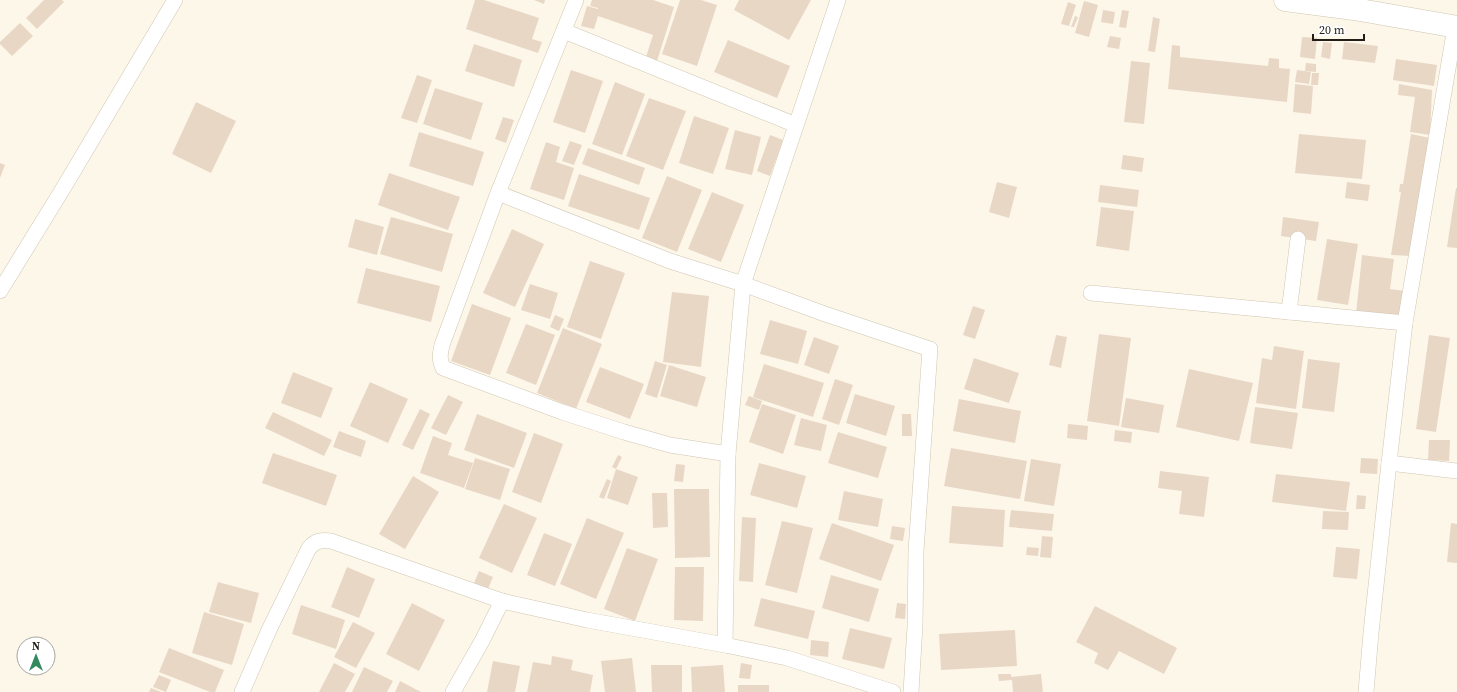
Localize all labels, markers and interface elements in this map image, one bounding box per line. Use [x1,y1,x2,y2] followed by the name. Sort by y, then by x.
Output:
[1313,16,1364,42] scale bar
[1319,22,1345,38] text: 20 m
[16,636,56,676] north arrow
[32,639,40,654] text: N

